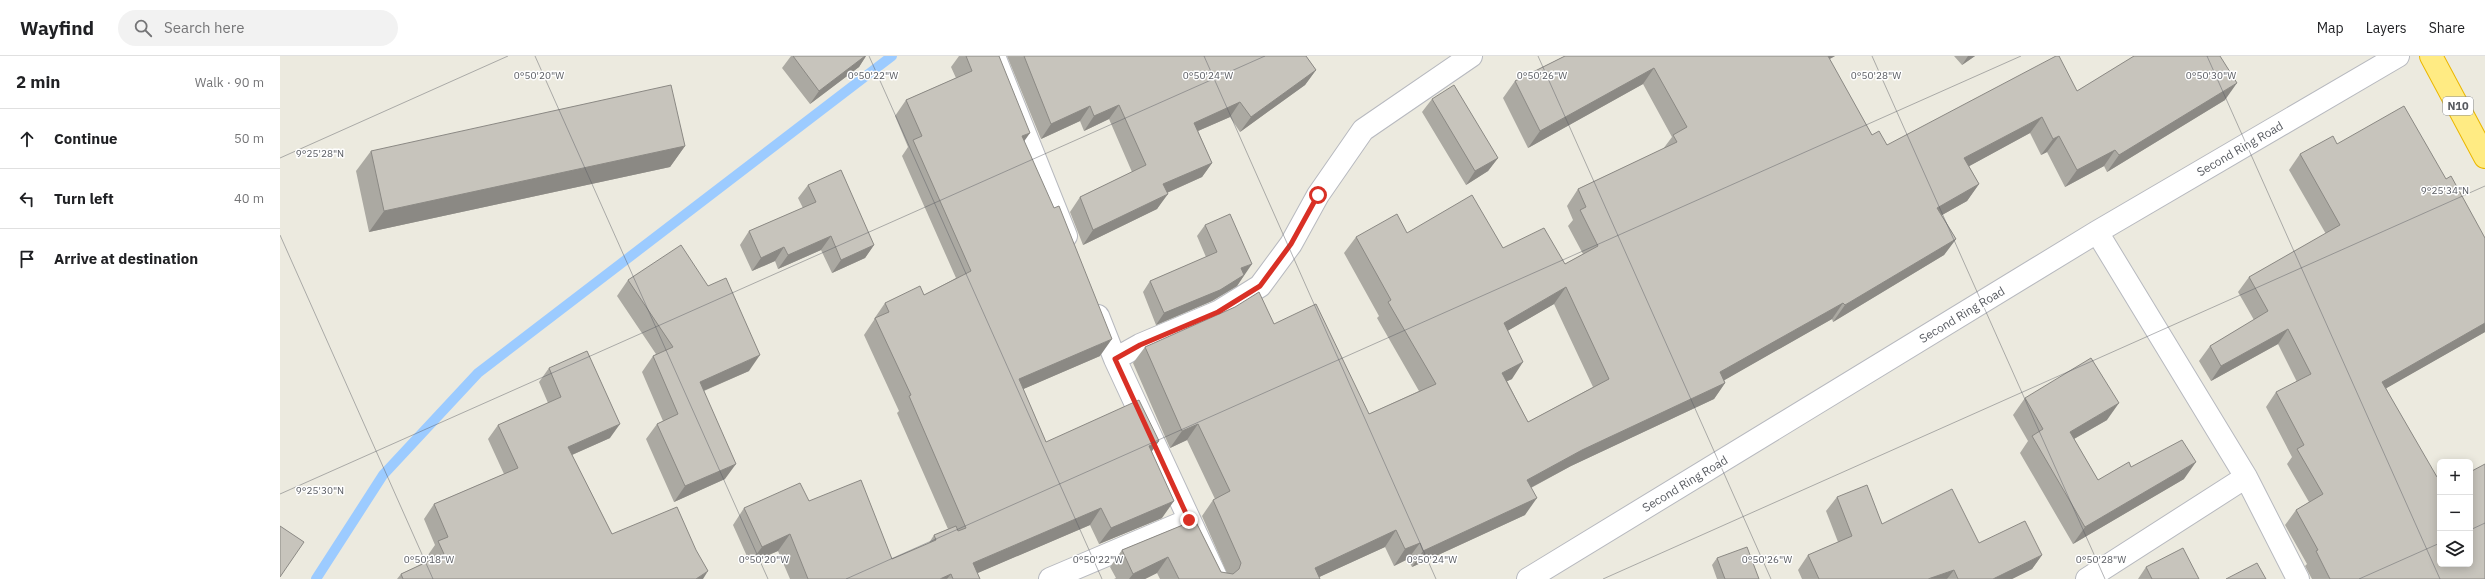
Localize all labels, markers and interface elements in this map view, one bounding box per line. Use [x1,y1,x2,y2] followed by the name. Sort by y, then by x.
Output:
[118,10,398,46] search box
[20,16,94,40] text: Wayfind
[132,17,154,39] icon: search
[164,18,244,37] text: Search here
[2317,19,2344,37] text: Map
[2366,19,2407,37] text: Layers
[2429,19,2465,37] text: Share
[514,69,564,82] text: 0°50'20"W
[848,69,898,82] text: 0°50'22"W
[1183,69,1233,82] text: 0°50'24"W
[1517,69,1567,82] text: 0°50'26"W
[1851,69,1901,82] text: 0°50'28"W
[2186,69,2236,82] text: 0°50'30"W
[16,71,60,93] text: 2 min
[195,74,264,91] text: Walk · 90 m
[2443,97,2473,115] road number: N10
[2194,118,2286,179] street label: Second Ring Road
[16,128,38,150] icon: ahead
[54,129,118,148] text: Continue
[234,130,264,147] text: 50 m
[296,147,344,160] text: 9°25'28"N
[2421,184,2469,197] text: 9°25'34"N
[1309,186,1327,204] route start
[16,188,38,210] icon: left
[54,189,114,208] text: Turn left
[234,190,264,207] text: 40 m
[16,248,38,270] icon: arrive
[54,249,198,268] text: Arrive at destination
[1916,283,2007,346] street label: Second Ring Road
[1639,452,1730,515] street label: Second Ring Road
[2437,459,2473,567] map controls
[2437,459,2473,495] button: +
[296,484,344,497] text: 9°25'30"N
[2437,495,2473,531] button: −
[1180,511,1198,529] route end
[2437,531,2473,567] button: layers
[404,553,454,566] text: 0°50'18"W
[739,553,789,566] text: 0°50'20"W
[1073,553,1123,566] text: 0°50'22"W
[1407,553,1457,566] text: 0°50'24"W
[1742,553,1792,566] text: 0°50'26"W
[2076,553,2126,566] text: 0°50'28"W

